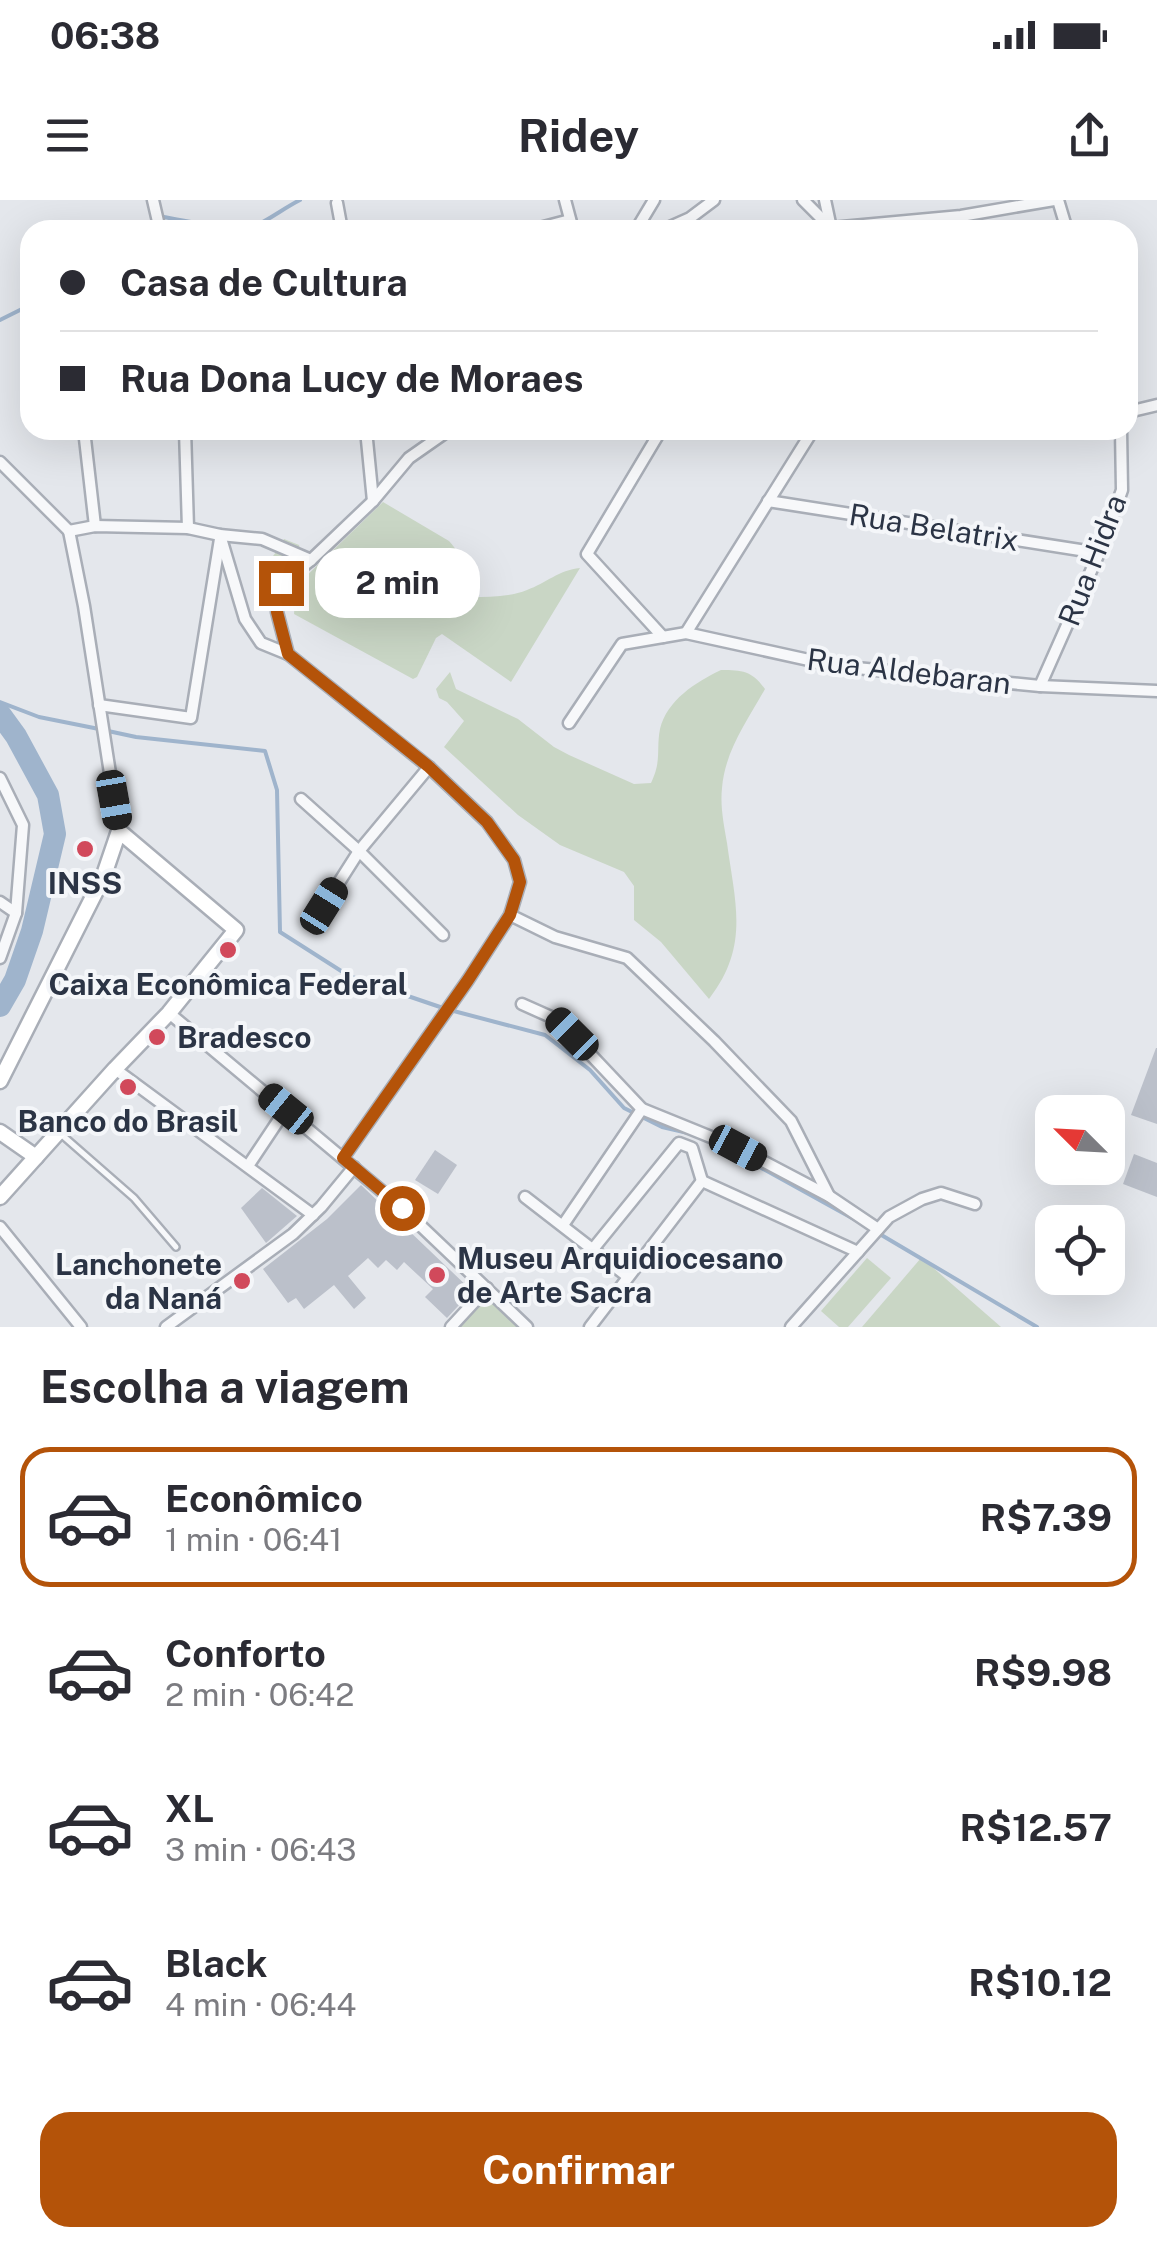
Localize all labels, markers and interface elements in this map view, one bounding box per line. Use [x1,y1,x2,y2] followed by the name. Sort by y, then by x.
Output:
[50,13,160,58] text: 06:38
[40,108,95,163] icon: menu
[1062,108,1117,163] icon: share
[518,109,639,162] text: Ridey
[120,260,408,305] text: Casa de Cultura
[120,356,584,401] text: Rua Dona Lucy de Moraes
[1051,489,1133,631] street label: Rua Hidra
[847,496,1021,558] street label: Rua Belatrix
[316,548,481,618] callout: 2 min
[259,561,304,606] route end
[356,564,439,601] text: 2 min
[805,641,1013,701] street label: Rua Aldebaran
[94,768,134,832] car
[74,838,96,860] marker: INSS
[48,865,122,901] place label: INSS
[295,873,353,939] car
[217,939,239,961] marker: Caixa Econômica Federal
[48,966,408,1002] place label: Caixa Econômica Federal
[540,1002,604,1066] car
[177,1019,312,1055] place label: Bradesco
[146,1026,168,1048] marker: Bradesco
[117,1076,139,1098] marker: Banco do Brasil
[253,1078,319,1140] car
[1035,1095,1125,1185] north arrow
[1035,1095,1125,1295] map controls
[18,1103,238,1139] place label: Banco do Brasil
[704,1121,772,1175] car
[380,1186,425,1231] route start
[1035,1205,1125,1295] button: locate
[457,1240,783,1310] place label: Museu Arquidiocesano de Arte Sacra
[55,1246,222,1316] place label: Lanchonete da Naná
[426,1264,448,1286] marker: Museu Arquidiocesano de Arte Sacra
[231,1270,253,1292] marker: Lanchonete da Naná
[40,1360,410,1413] text: Escolha a viagem
[45,1472,135,1562] icon: car
[165,1476,363,1521] text: Econômico
[980,1495,1112,1540] text: R$7.39
[165,1521,342,1558] text: 1 min · 06:41
[45,1627,135,1717] icon: car
[165,1631,326,1676] text: Conforto
[974,1650,1112,1695] text: R$9.98
[165,1676,354,1713] text: 2 min · 06:42
[45,1782,135,1872] icon: car
[165,1786,214,1831] text: XL
[960,1805,1112,1850] text: R$12.57
[165,1831,356,1868] text: 3 min · 06:43
[45,1937,135,2027] icon: car
[165,1941,268,1986] text: Black
[968,1960,1112,2005] text: R$10.12
[165,1986,356,2023] text: 4 min · 06:44
[40,2112,1117,2227] button: Confirmar

